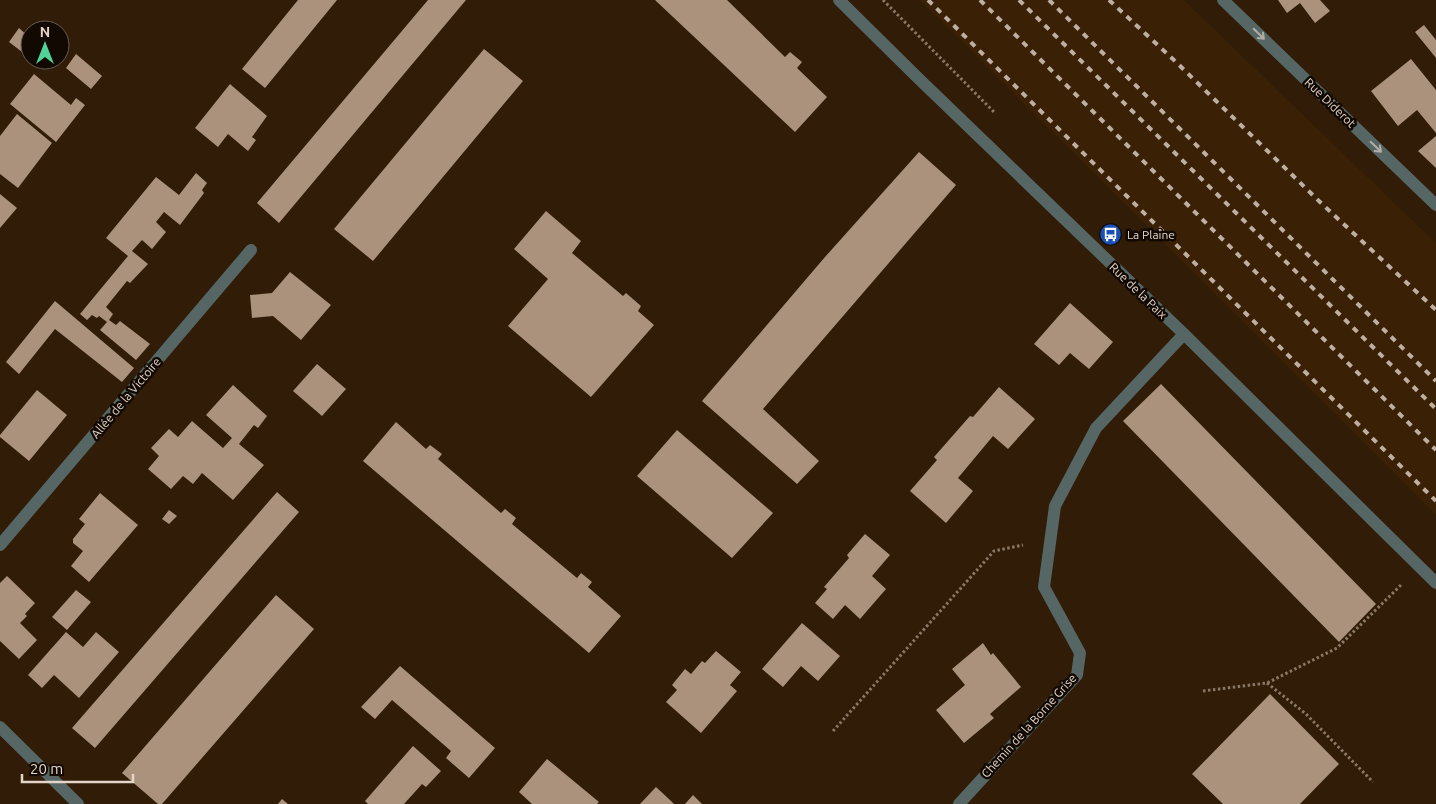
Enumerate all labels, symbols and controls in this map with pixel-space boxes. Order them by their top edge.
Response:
north arrow [20,20,70,70]
text: N [40,24,50,40]
one-way arrow [1252,28,1265,40]
street label: Rue Diderot [1302,75,1358,130]
one-way arrow [1369,141,1382,153]
bus stop icon: La Plaine [1099,223,1123,247]
place label: La Plaine [1127,228,1175,241]
street label: Rue de la Paix [1107,260,1170,321]
street label: Allée de la Victoire [88,355,163,440]
street label: Chemin de la Borne Grise [979,671,1079,780]
scale bar [22,752,134,784]
text: 20 m [30,760,63,777]

